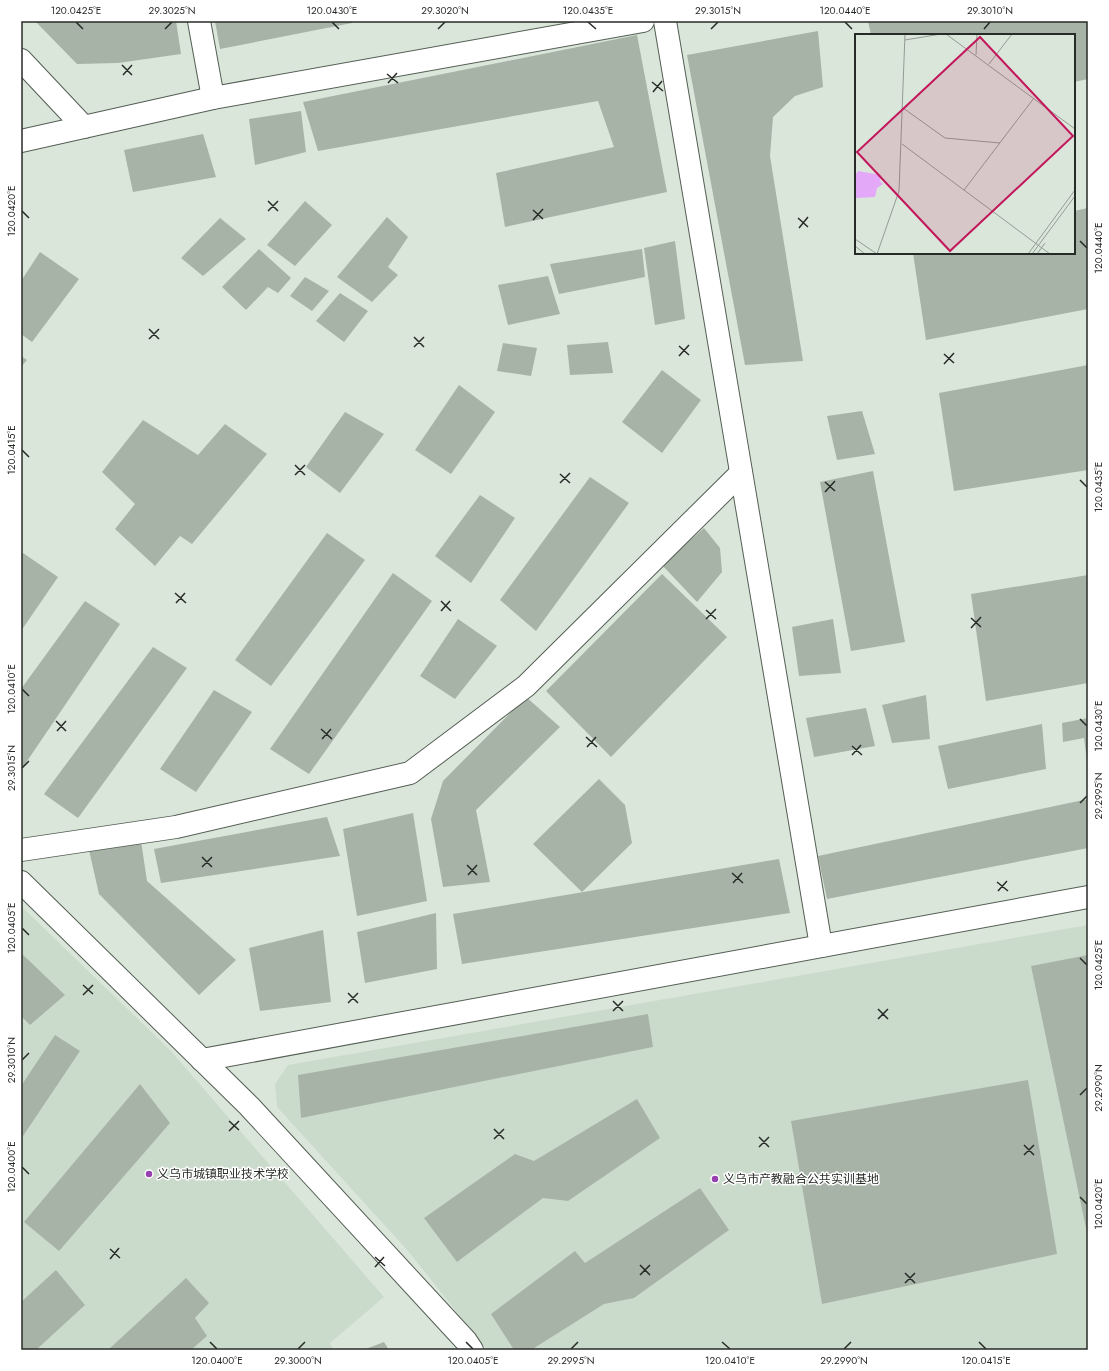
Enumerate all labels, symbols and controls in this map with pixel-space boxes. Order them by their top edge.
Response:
text: 120.0425°E [51,3,101,18]
text: 29.3025°N [148,3,196,18]
text: 120.0430°E [307,3,357,18]
text: 29.3020°N [421,3,469,18]
text: 120.0435°E [563,3,613,18]
text: 29.3015°N [695,3,741,18]
text: 120.0440°E [819,3,871,18]
text: 29.3010°N [967,3,1013,18]
inset map [855,34,1075,254]
text: 120.0420°E [4,186,19,237]
text: 120.0440°E [1091,222,1106,274]
text: 120.0415°E [4,425,19,475]
text: 120.0435°E [1091,462,1106,512]
text: 120.0410°E [4,664,19,714]
text: 120.0430°E [1091,701,1106,751]
text: 29.3015°N [4,745,19,791]
text: 29.2995°N [1091,772,1106,820]
text: 120.0405°E [4,903,19,953]
text: 120.0425°E [1091,940,1106,990]
text: 29.3010°N [4,1037,19,1083]
text: 29.2990°N [1091,1064,1106,1112]
text: 120.0400°E [4,1141,19,1193]
place label: 义乌市城镇职业技术学校 [157,1165,289,1183]
marker: 义乌市城镇职业技术学校 [144,1169,154,1179]
place label: 义乌市产教融合公共实训基地 [723,1170,879,1188]
marker: 义乌市产教融合公共实训基地 [710,1174,720,1184]
text: 120.0420°E [1091,1179,1106,1230]
text: 120.0400°E [191,1353,243,1368]
text: 29.3000°N [274,1353,322,1368]
text: 120.0405°E [448,1353,498,1368]
text: 29.2995°N [547,1353,595,1368]
text: 120.0410°E [705,1353,755,1368]
text: 29.2990°N [820,1353,868,1368]
text: 120.0415°E [961,1353,1011,1368]

